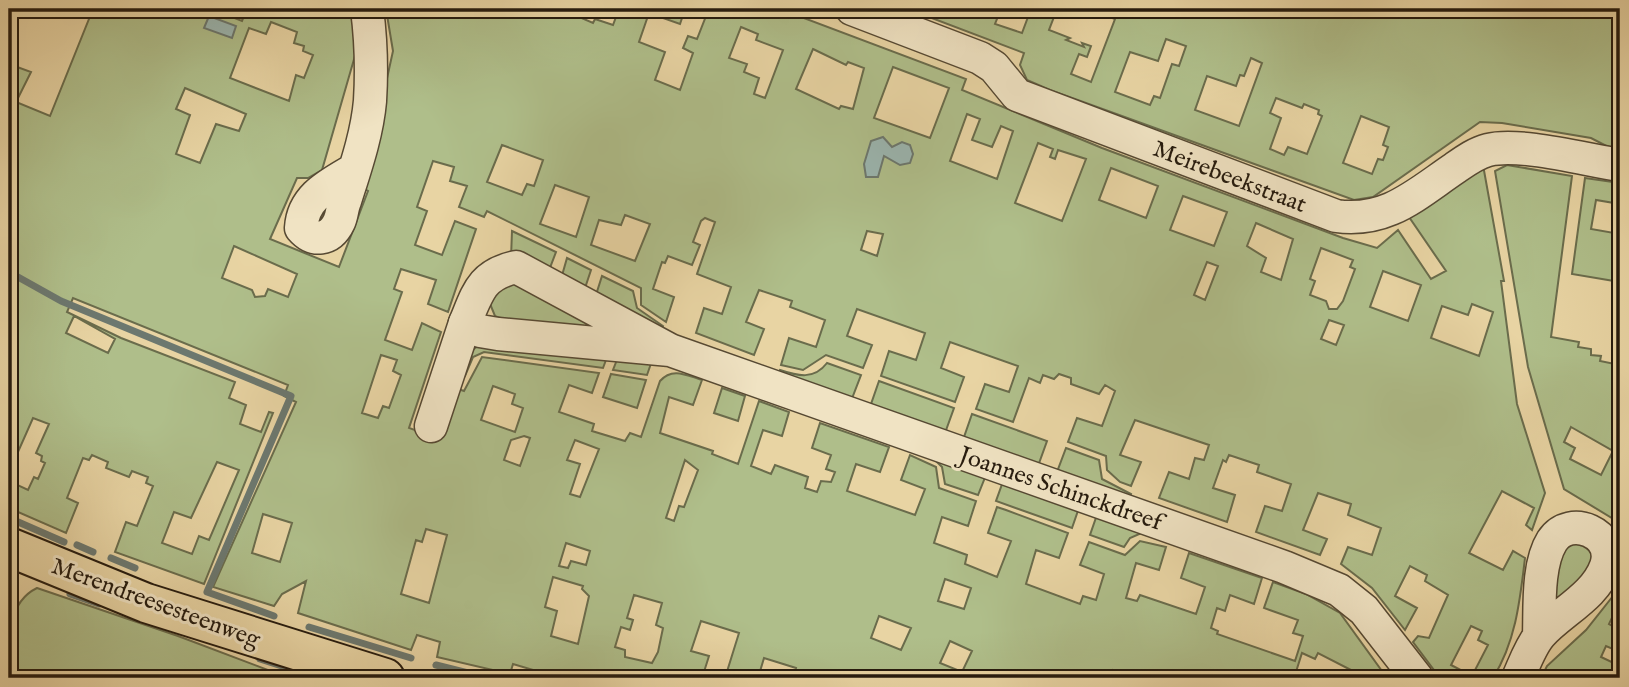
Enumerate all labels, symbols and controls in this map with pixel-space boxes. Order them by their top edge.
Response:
street label: Meirebeekstraat [1148,134,1311,221]
street label: Joannes Schinckdreef [952,439,1170,540]
street label: Merendreesesteenweg [47,551,265,656]

